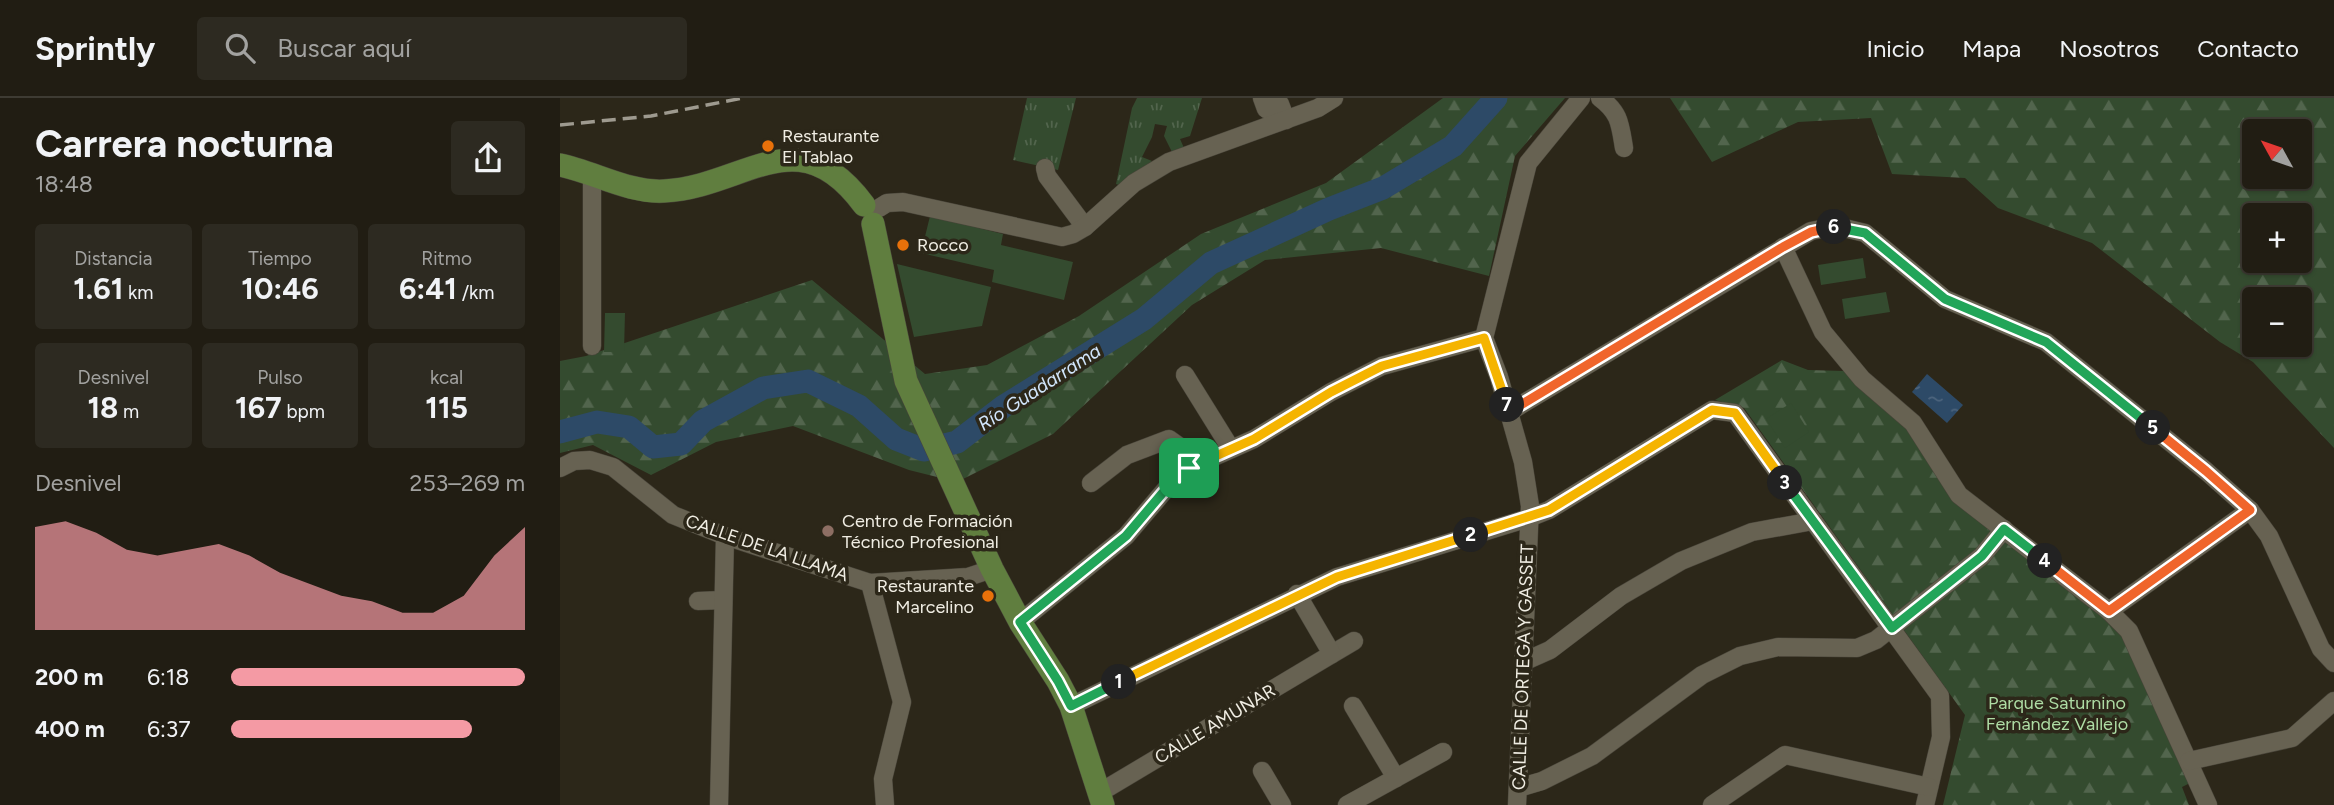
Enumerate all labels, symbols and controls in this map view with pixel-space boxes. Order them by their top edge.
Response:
search box [197,17,687,80]
text: Sprintly [35,29,155,68]
icon: search [221,29,259,67]
text: Buscar aquí [277,32,411,64]
text: Inicio [1866,34,1924,63]
text: Mapa [1962,34,2021,63]
text: Nosotros [2059,34,2159,63]
text: Contacto [2197,34,2299,63]
north arrow [2242,119,2312,189]
map controls [2242,119,2312,357]
text: Carrera nocturna [35,121,334,167]
button: share [451,121,525,195]
place label: Restaurante El Tablao [782,125,880,168]
marker: Restaurante El Tablao [760,138,776,154]
text: 18:48 [35,170,93,198]
button: + [2242,203,2312,273]
pin: 6 [1816,209,1852,244]
text: 6 [1828,215,1839,238]
place label: Rocco [917,234,969,256]
marker: Rocco [895,237,911,253]
text: Distancia [74,247,152,270]
text: Tiempo [248,247,312,270]
text: Ritmo [421,247,472,270]
text: 1.61 [73,270,123,307]
text: 10:46 [241,270,319,307]
text: 6:41 [399,270,457,307]
text: km [123,281,153,304]
text: /km [457,281,494,304]
button: − [2242,287,2312,357]
water label: Río Guadarrama [973,339,1105,436]
text: Desnivel [78,366,149,389]
text: Pulso [257,366,303,389]
text: kcal [430,366,463,389]
pin: 7 [1490,388,1524,422]
text: 18 [87,389,118,426]
text: 167 [235,389,282,426]
text: 115 [425,389,468,426]
text: 7 [1501,393,1512,416]
text: m [118,400,139,423]
text: bpm [282,400,325,423]
pin: 5 [2136,410,2170,446]
text: 5 [2147,416,2158,439]
pin [1159,438,1219,498]
icon: arrive [1170,449,1208,487]
pin: 3 [1768,466,1802,500]
text: Desnivel [35,469,122,497]
text: 253–269 m [410,469,525,497]
text: 3 [1779,471,1790,494]
street label: CALLE DE LA LLAMA [683,510,851,586]
place label: Centro de Formación Técnico Profesional [842,510,1013,553]
pin: 2 [1454,518,1488,552]
marker: Centro de Formación Técnico Profesional [820,523,836,539]
text: 2 [1465,523,1476,546]
street label: CALLE DE ORTEGA Y GASSET [1508,544,1538,790]
pin: 4 [2028,544,2062,578]
text: 4 [2038,549,2051,572]
place label: Restaurante Marcelino [877,575,974,618]
marker: Restaurante Marcelino [980,588,996,604]
text: 200 m [35,663,104,691]
text: 6:18 [147,663,189,691]
pin: 1 [1102,664,1136,700]
text: 1 [1114,670,1123,693]
street label: CALLE AMUNAR [1151,679,1279,769]
park label: Parque Saturnino Fernández Vallejo [1986,692,2128,735]
text: 400 m [35,715,105,743]
text: 6:37 [147,715,191,743]

